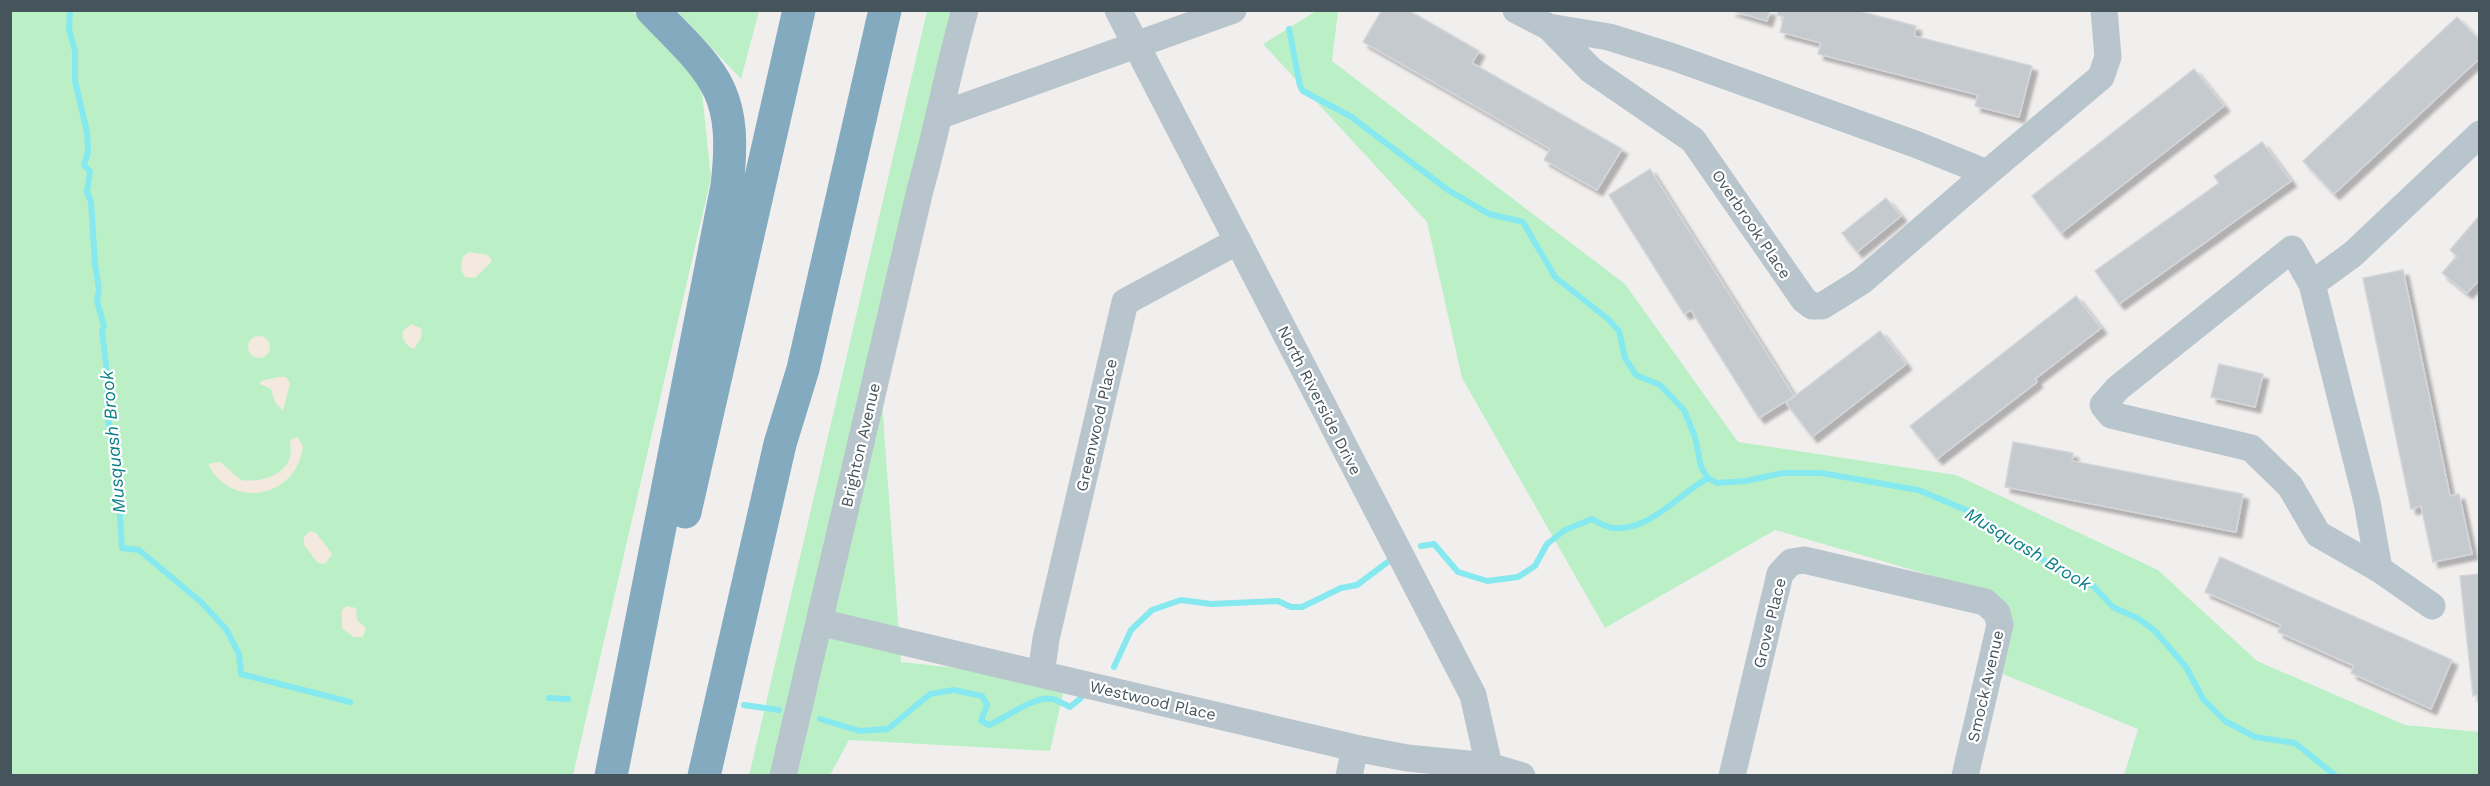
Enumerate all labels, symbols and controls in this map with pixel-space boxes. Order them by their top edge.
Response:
street label: Overbrook Place [1708,166,1795,283]
street label: North Riverside Drive [1274,322,1365,478]
street label: Greenwood Place [1072,357,1121,493]
water label: Musquash Brook [96,369,129,514]
street label: Brighton Avenue [837,381,884,509]
water label: Musquash Brook [1961,503,2096,595]
street label: Grove Place [1749,576,1790,670]
street label: Smock Avenue [1963,628,2008,744]
street label: Westwood Place [1088,677,1218,724]

